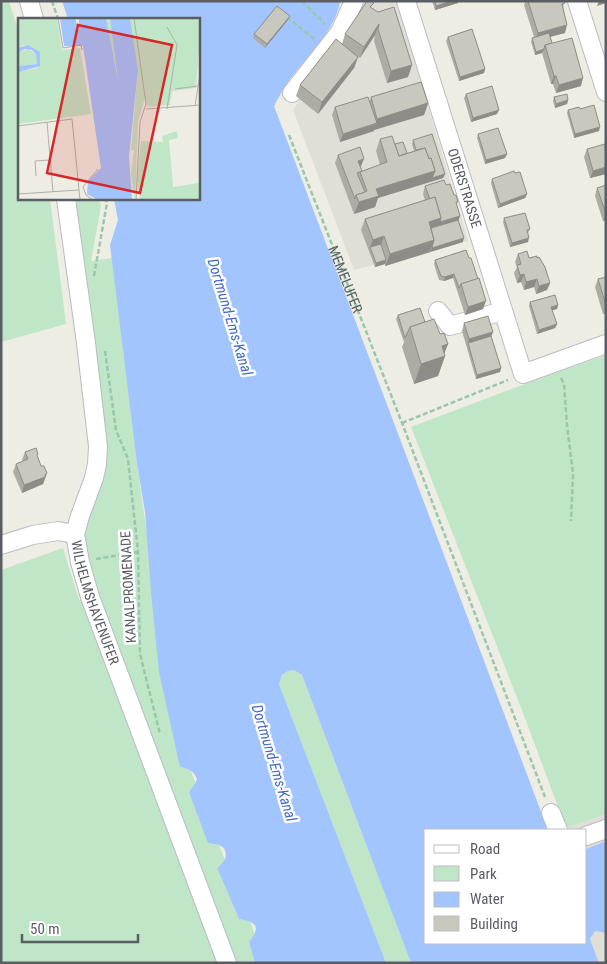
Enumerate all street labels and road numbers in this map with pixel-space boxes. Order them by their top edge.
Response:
street label: ODERSTRASSE [445,146,485,230]
street label: MEMELUFER [325,244,366,316]
street label: KANALPROMENADE [117,531,139,643]
street label: WILHELMSHAVENUFER [68,539,123,667]

